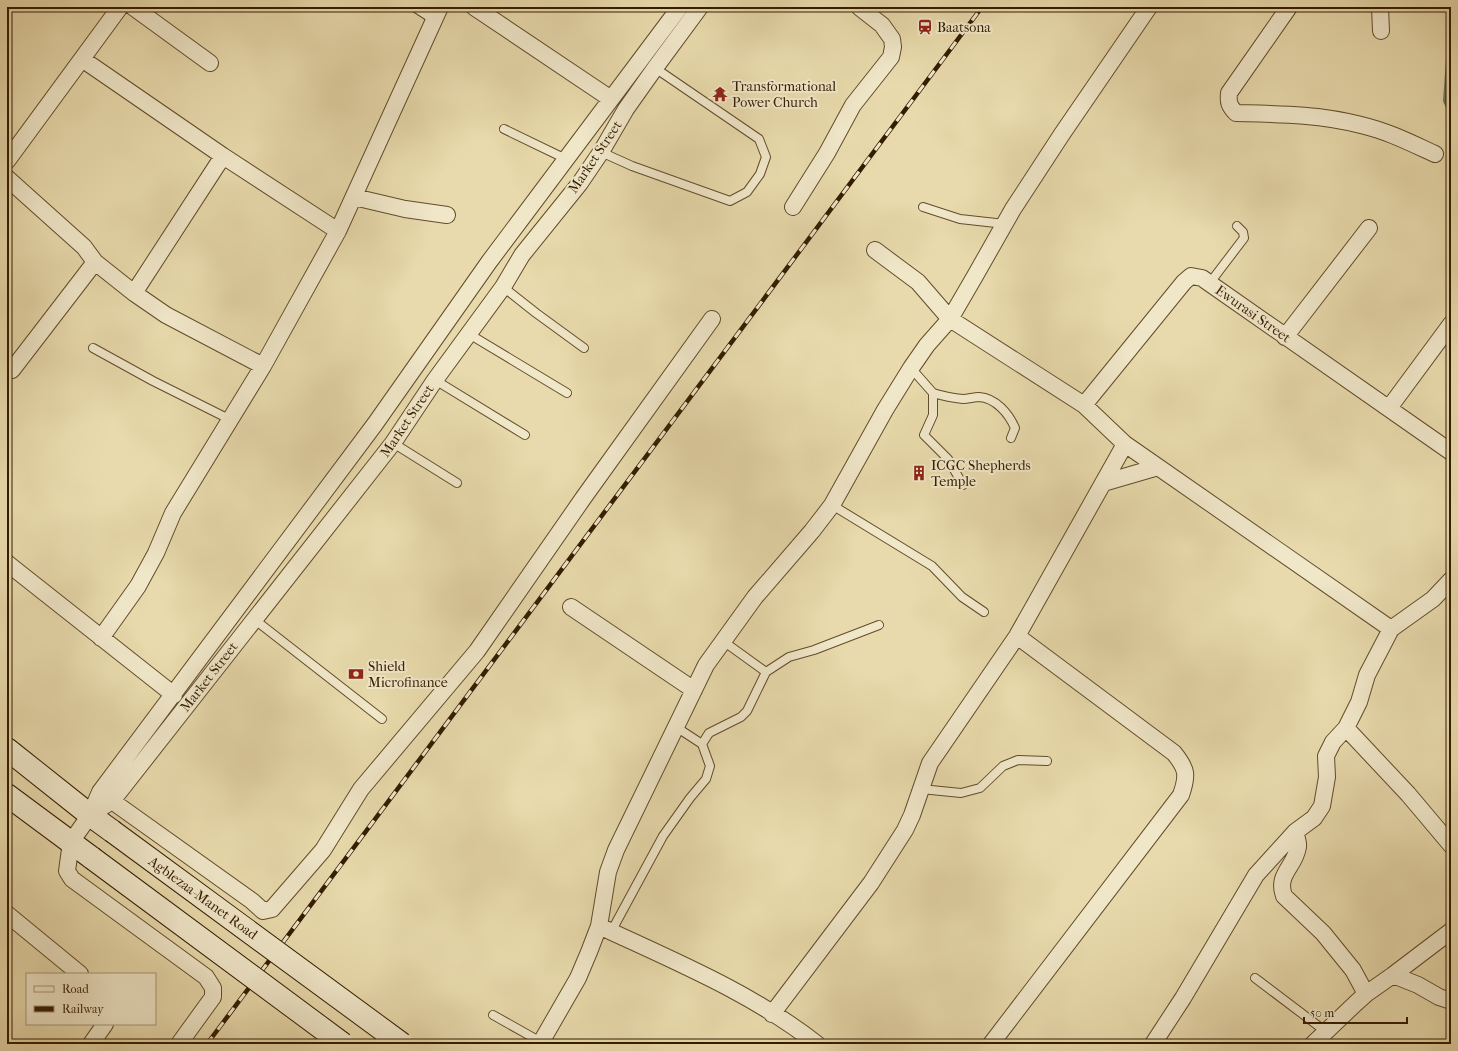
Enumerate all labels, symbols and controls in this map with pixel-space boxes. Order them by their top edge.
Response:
station icon: Baatsona [916,18,934,36]
place label: Baatsona [937,19,991,36]
place label: Transformational Power Church [732,78,836,111]
temple icon: Transformational Power Church [711,85,729,103]
street label: Market Street [564,117,626,197]
street label: Ewurasi Street [1212,282,1294,346]
street label: Market Street [376,381,438,461]
place label: ICGC Shepherds Temple [931,457,1031,490]
building icon: ICGC Shepherds Temple [910,464,928,482]
street label: Market Street [176,639,242,715]
place label: Shield Microfinance [368,658,448,691]
bank icon: Shield Microfinance [347,665,365,683]
street label: Agblezaa-Manet Road [144,852,261,943]
legend [26,973,156,1025]
text: Road [62,982,89,996]
scale bar [1304,999,1407,1025]
text: Railway [62,1002,104,1016]
text: 50 m [1310,1006,1334,1020]

